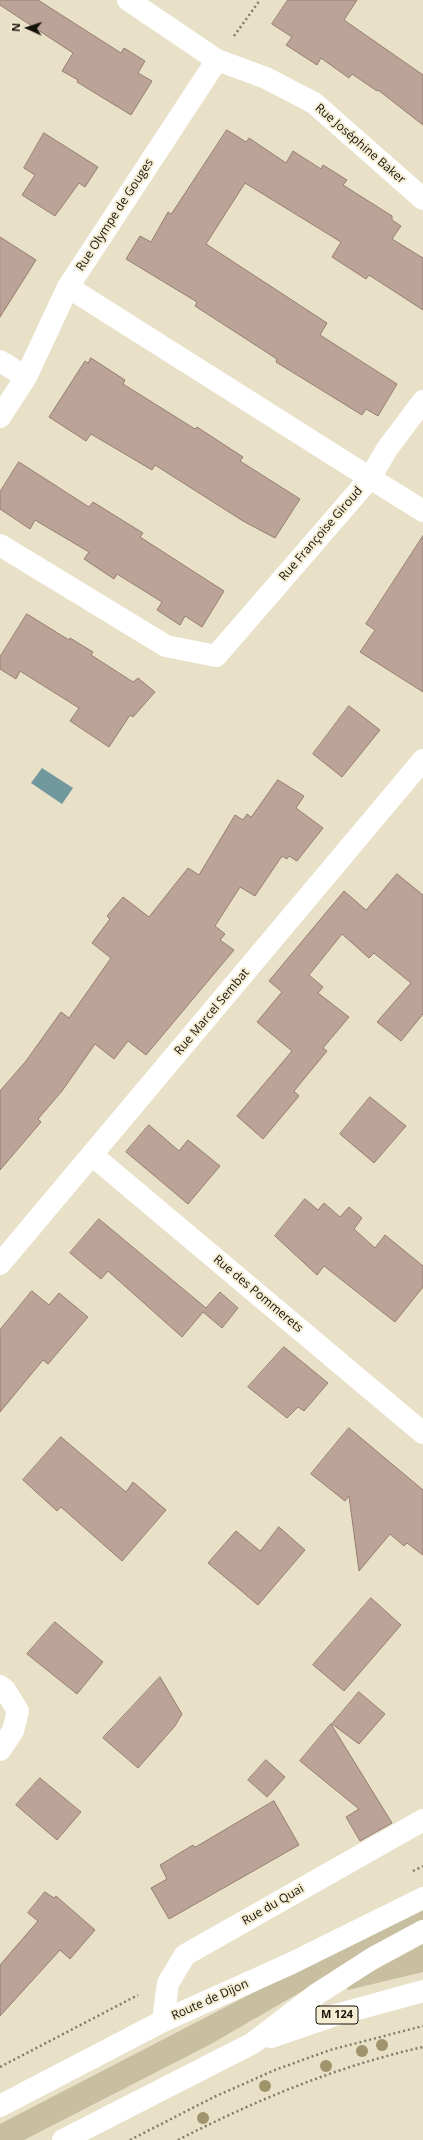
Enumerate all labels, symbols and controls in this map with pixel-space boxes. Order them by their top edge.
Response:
north arrow [8,8,48,48]
text: N [8,22,23,32]
street label: Rue Joséphine Baker [312,101,408,187]
street label: Rue Olympe de Gouges [73,156,157,274]
street label: Rue Françoise Giroud [276,484,366,584]
street label: Rue Marcel Sembat [172,966,252,1058]
street label: Rue des Pommerets [210,1252,306,1336]
street label: Rue du Quai [240,1882,306,1928]
street label: Route de Dijon [169,1977,251,2023]
road number: M 124 [316,2006,358,2024]

